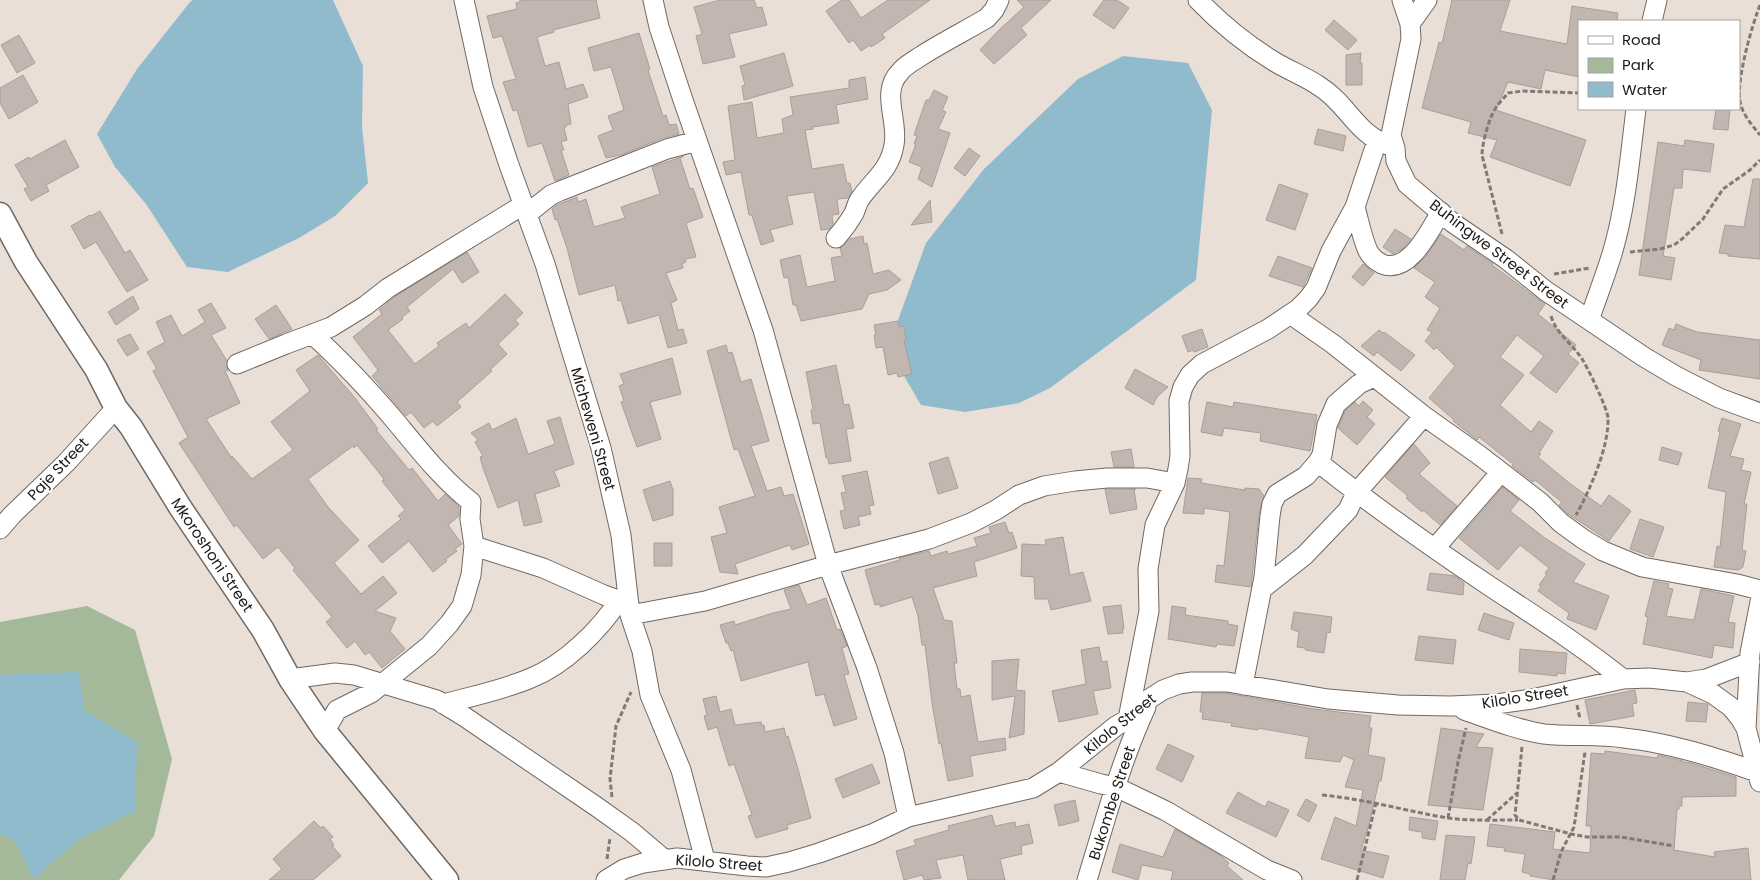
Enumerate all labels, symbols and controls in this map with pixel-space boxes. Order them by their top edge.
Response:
legend [1578,20,1740,110]
text: Road [1622,29,1661,50]
text: Park [1622,54,1654,75]
text: Water [1622,79,1668,100]
street label: Buhingwe Street Street [1425,194,1573,313]
street label: Micheweni Street [566,365,621,493]
street label: Paje Street [22,433,93,505]
street label: Mkoroshoni Street [166,493,258,616]
street label: Kilolo Street [1480,679,1570,714]
street label: Kilolo Street [1079,688,1160,759]
street label: Bukombe Street [1083,743,1140,863]
street label: Kilolo Street [675,849,763,876]

